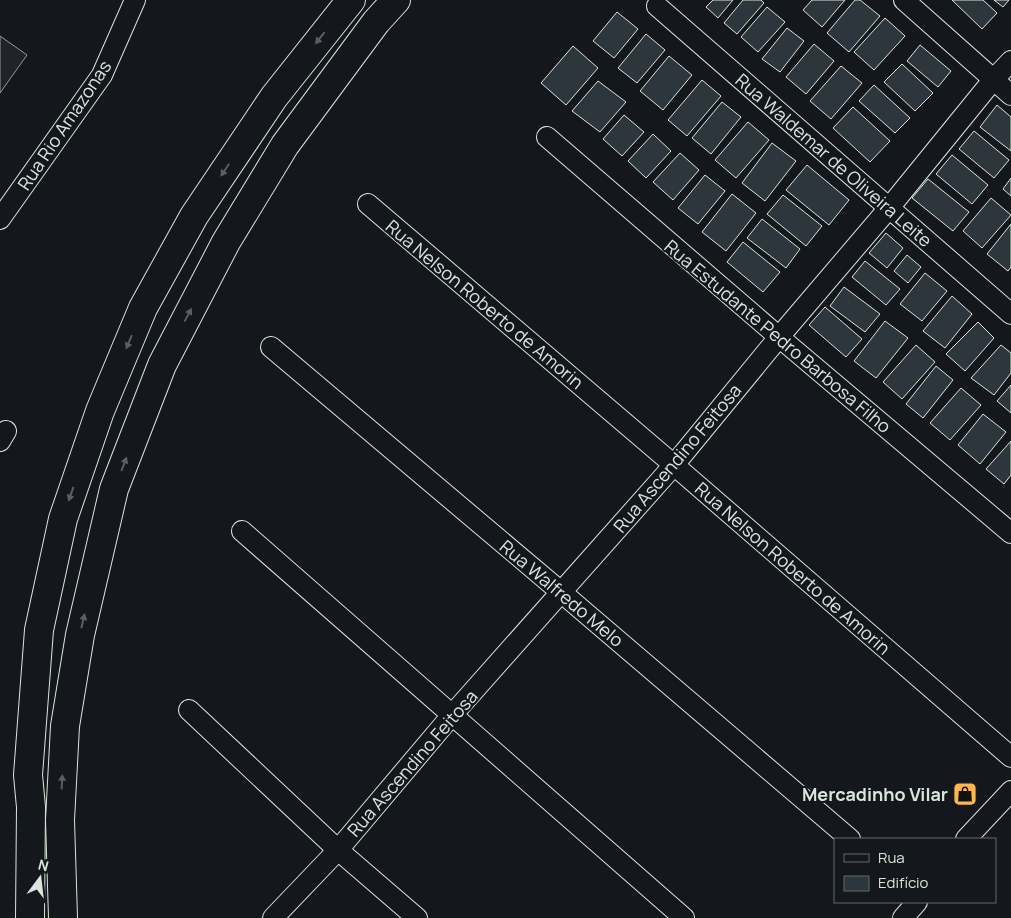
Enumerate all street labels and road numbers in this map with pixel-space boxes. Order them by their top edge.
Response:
street label: Rua Rio Amazonas [12,55,116,195]
street label: Rua Waldemar de Oliveira Leite [731,68,937,252]
street label: Rua Nelson Roberto de Amorin [381,214,589,394]
street label: Rua Estudante Pedro Barbosa Filho [660,234,896,438]
street label: Rua Ascendino Feitosa [608,379,746,537]
street label: Rua Nelson Roberto de Amorin [690,477,896,659]
street label: Rua Walfredo Melo [495,534,629,652]
street label: Rua Ascendino Feitosa [342,684,482,842]

